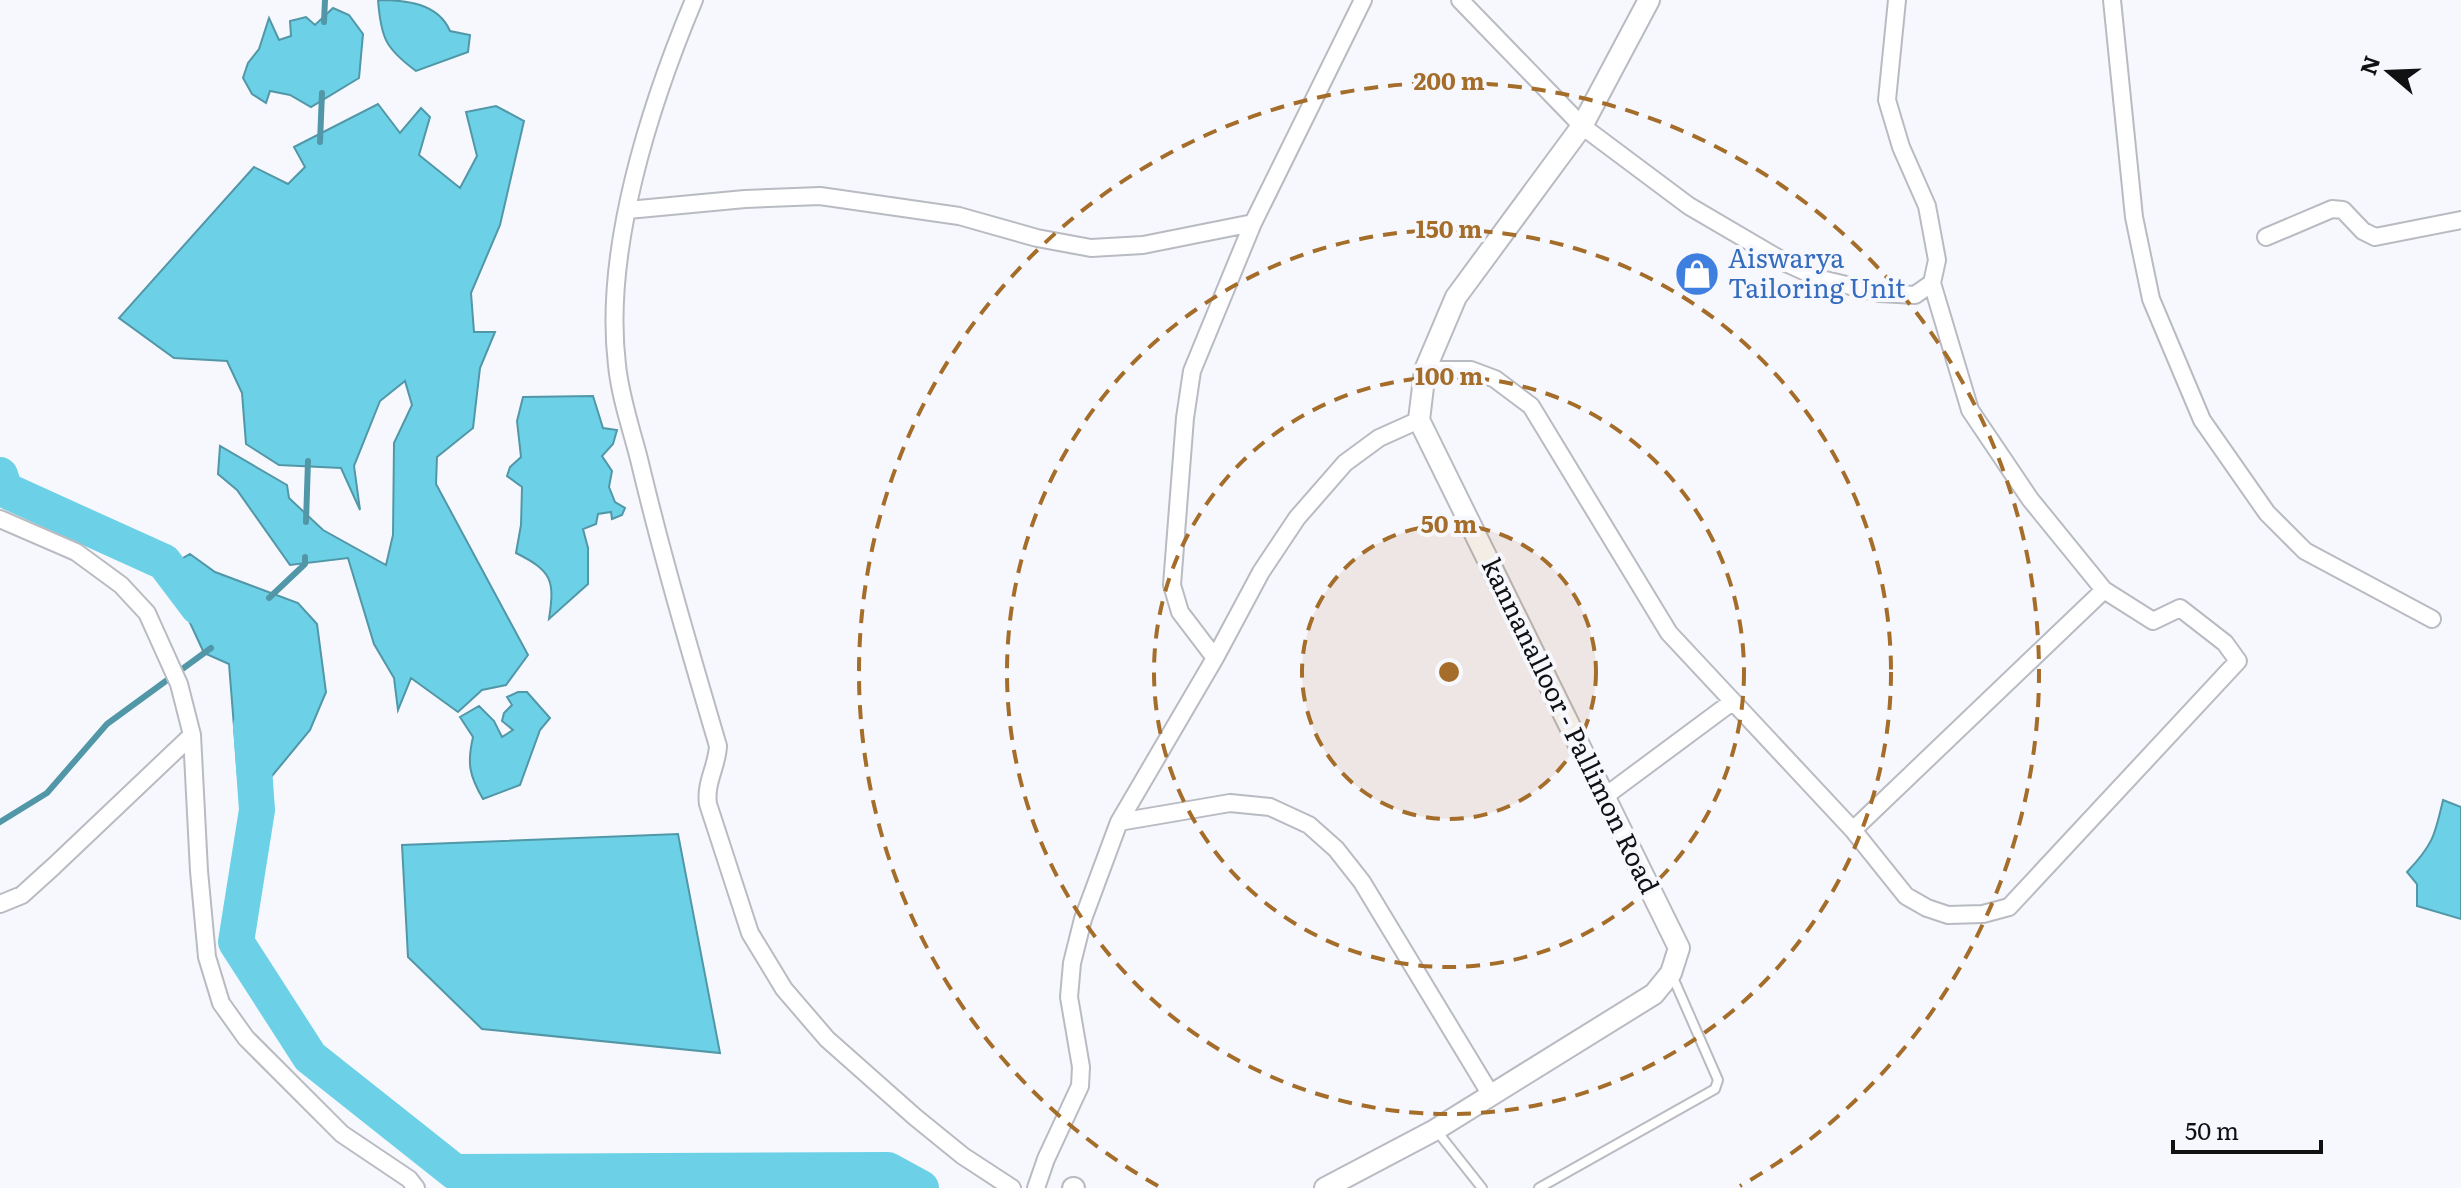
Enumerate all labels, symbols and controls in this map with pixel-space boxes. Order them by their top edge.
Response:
north arrow [2349,32,2429,112]
text: N [2350,51,2387,79]
text: 200 m [1413,62,1485,97]
text: 150 m [1416,210,1482,245]
place label: Aiswarya Tailoring Unit [1728,237,1906,306]
shop icon: Aiswarya Tailoring Unit [1673,250,1721,298]
text: 100 m [1415,357,1483,392]
text: 50 m [1421,505,1477,540]
street label: kannanalloor - Pallimon Road [1474,550,1671,899]
centre of rings [1435,658,1463,686]
scale bar [2173,1104,2321,1154]
text: 50 m [2185,1112,2239,1147]

